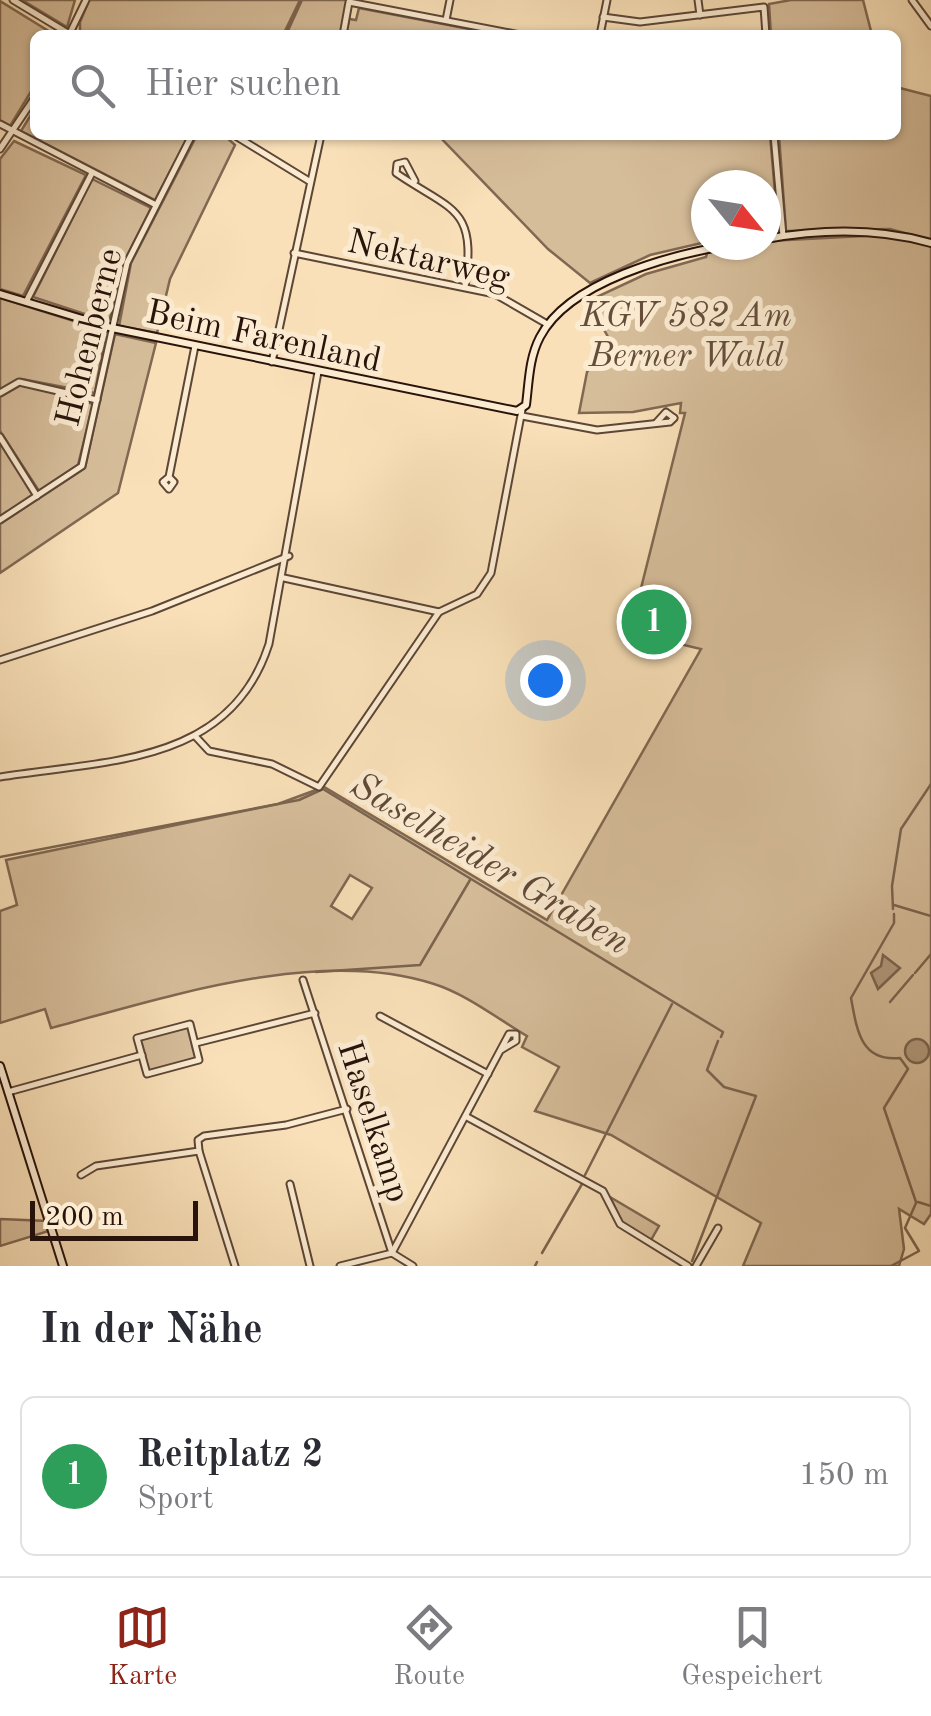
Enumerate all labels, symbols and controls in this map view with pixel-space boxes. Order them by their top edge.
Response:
search box [30,30,901,140]
icon: search [65,58,120,113]
text: Hier suchen [145,66,341,104]
north arrow [691,170,781,260]
street label: Nektarweg [344,225,513,296]
street label: Hohenberne [51,245,129,430]
street label: Beim Farenland [143,295,384,379]
park label: KGV 582 Am Berner Wald [579,299,792,374]
pin: 1 [622,584,686,660]
your location [520,655,571,706]
water label: Saselheider Graben [344,767,635,963]
street label: Haselkamp [330,1037,415,1207]
scale bar [30,1196,198,1240]
text: 200 m [45,1204,124,1232]
text: In der Nähe [40,1310,263,1352]
text: Reitplatz 2 [137,1437,323,1475]
text: 1 [65,1460,84,1492]
text: 150 m [799,1460,889,1492]
text: Sport [137,1484,214,1516]
tab: Karte [108,1600,177,1695]
tab: Route [393,1600,465,1695]
tab: Gespeichert [681,1600,823,1695]

